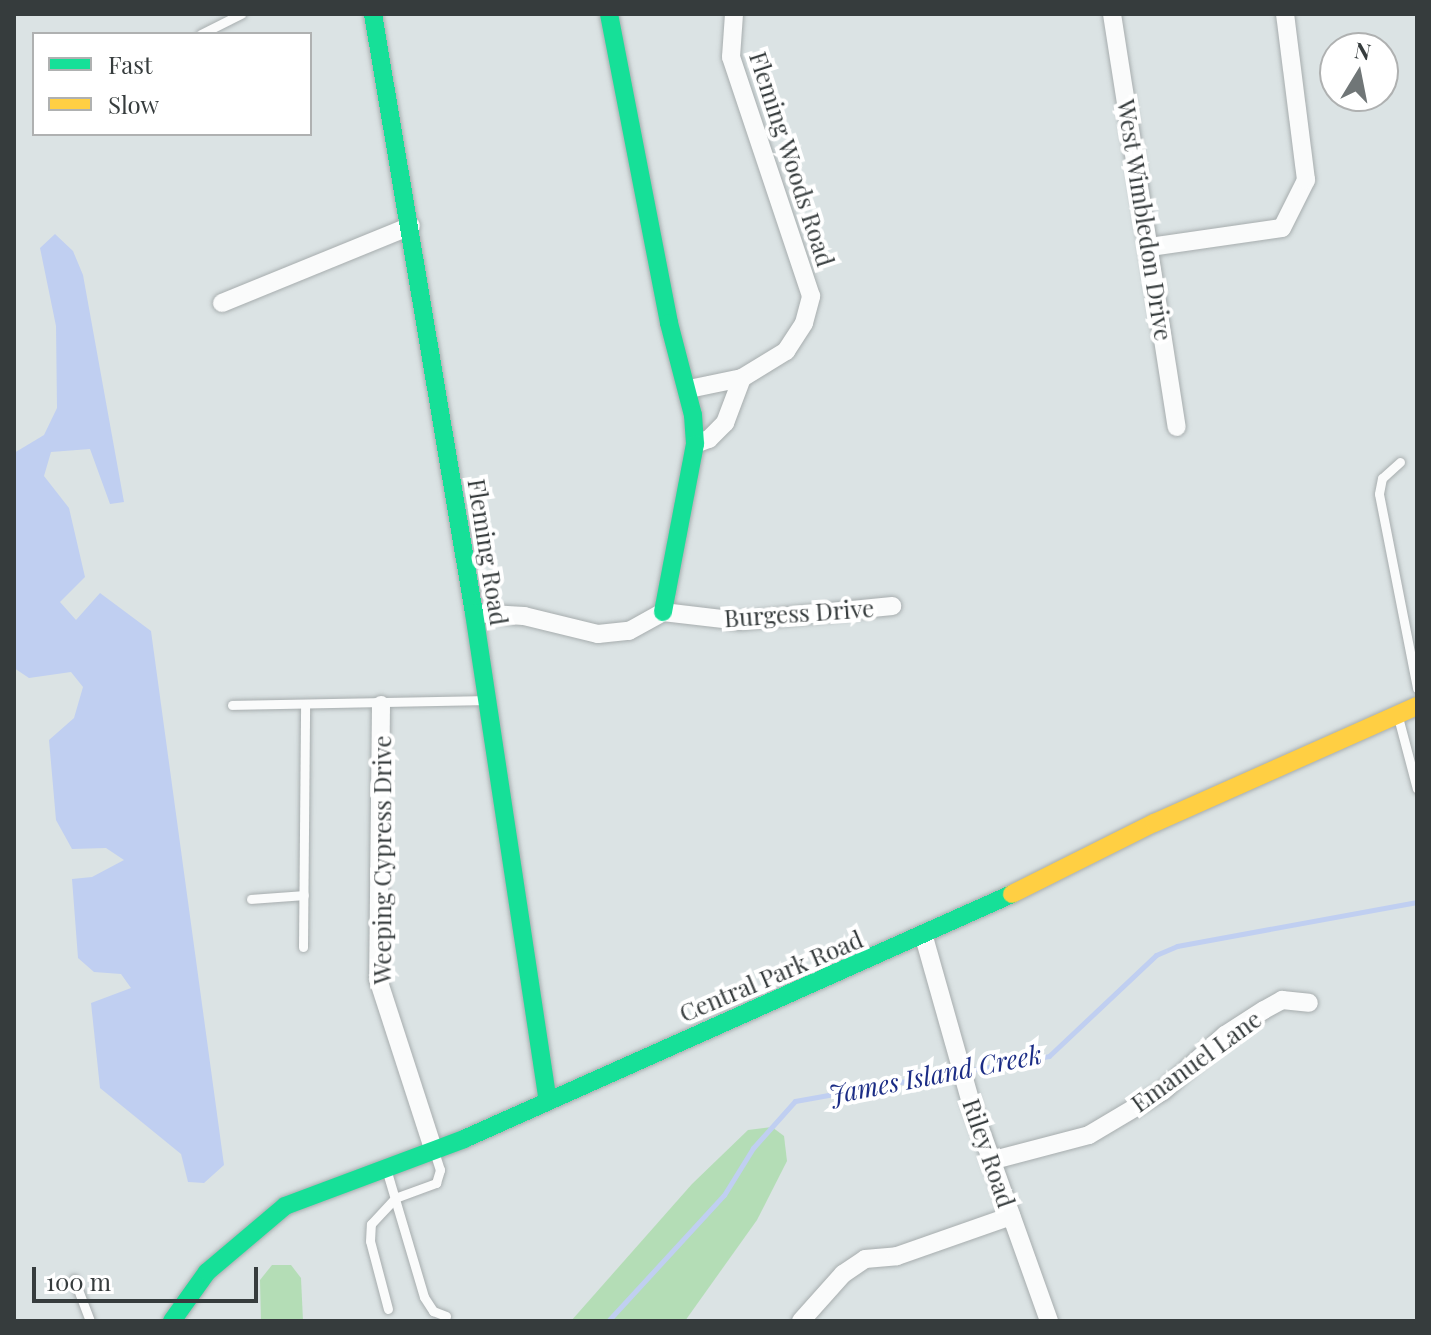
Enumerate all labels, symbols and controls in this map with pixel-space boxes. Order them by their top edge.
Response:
legend [32,32,312,136]
north arrow [1319,32,1399,112]
text: N [1352,34,1373,66]
text: Fast [108,48,153,80]
street label: Fleming Woods Road [744,48,840,270]
text: Slow [108,88,159,120]
street label: West Wimbledon Drive [1112,97,1178,343]
street label: Fleming Road [462,477,514,627]
street label: Burgess Drive [723,593,875,633]
street label: Weeping Cypress Drive [368,735,396,985]
street label: Central Park Road [675,924,867,1028]
street label: Emanuel Lane [1125,1004,1267,1118]
water label: James Island Creek [826,1038,1044,1110]
street label: Riley Road [957,1095,1021,1211]
scale bar [36,1251,262,1301]
text: 100 m [46,1265,111,1297]

